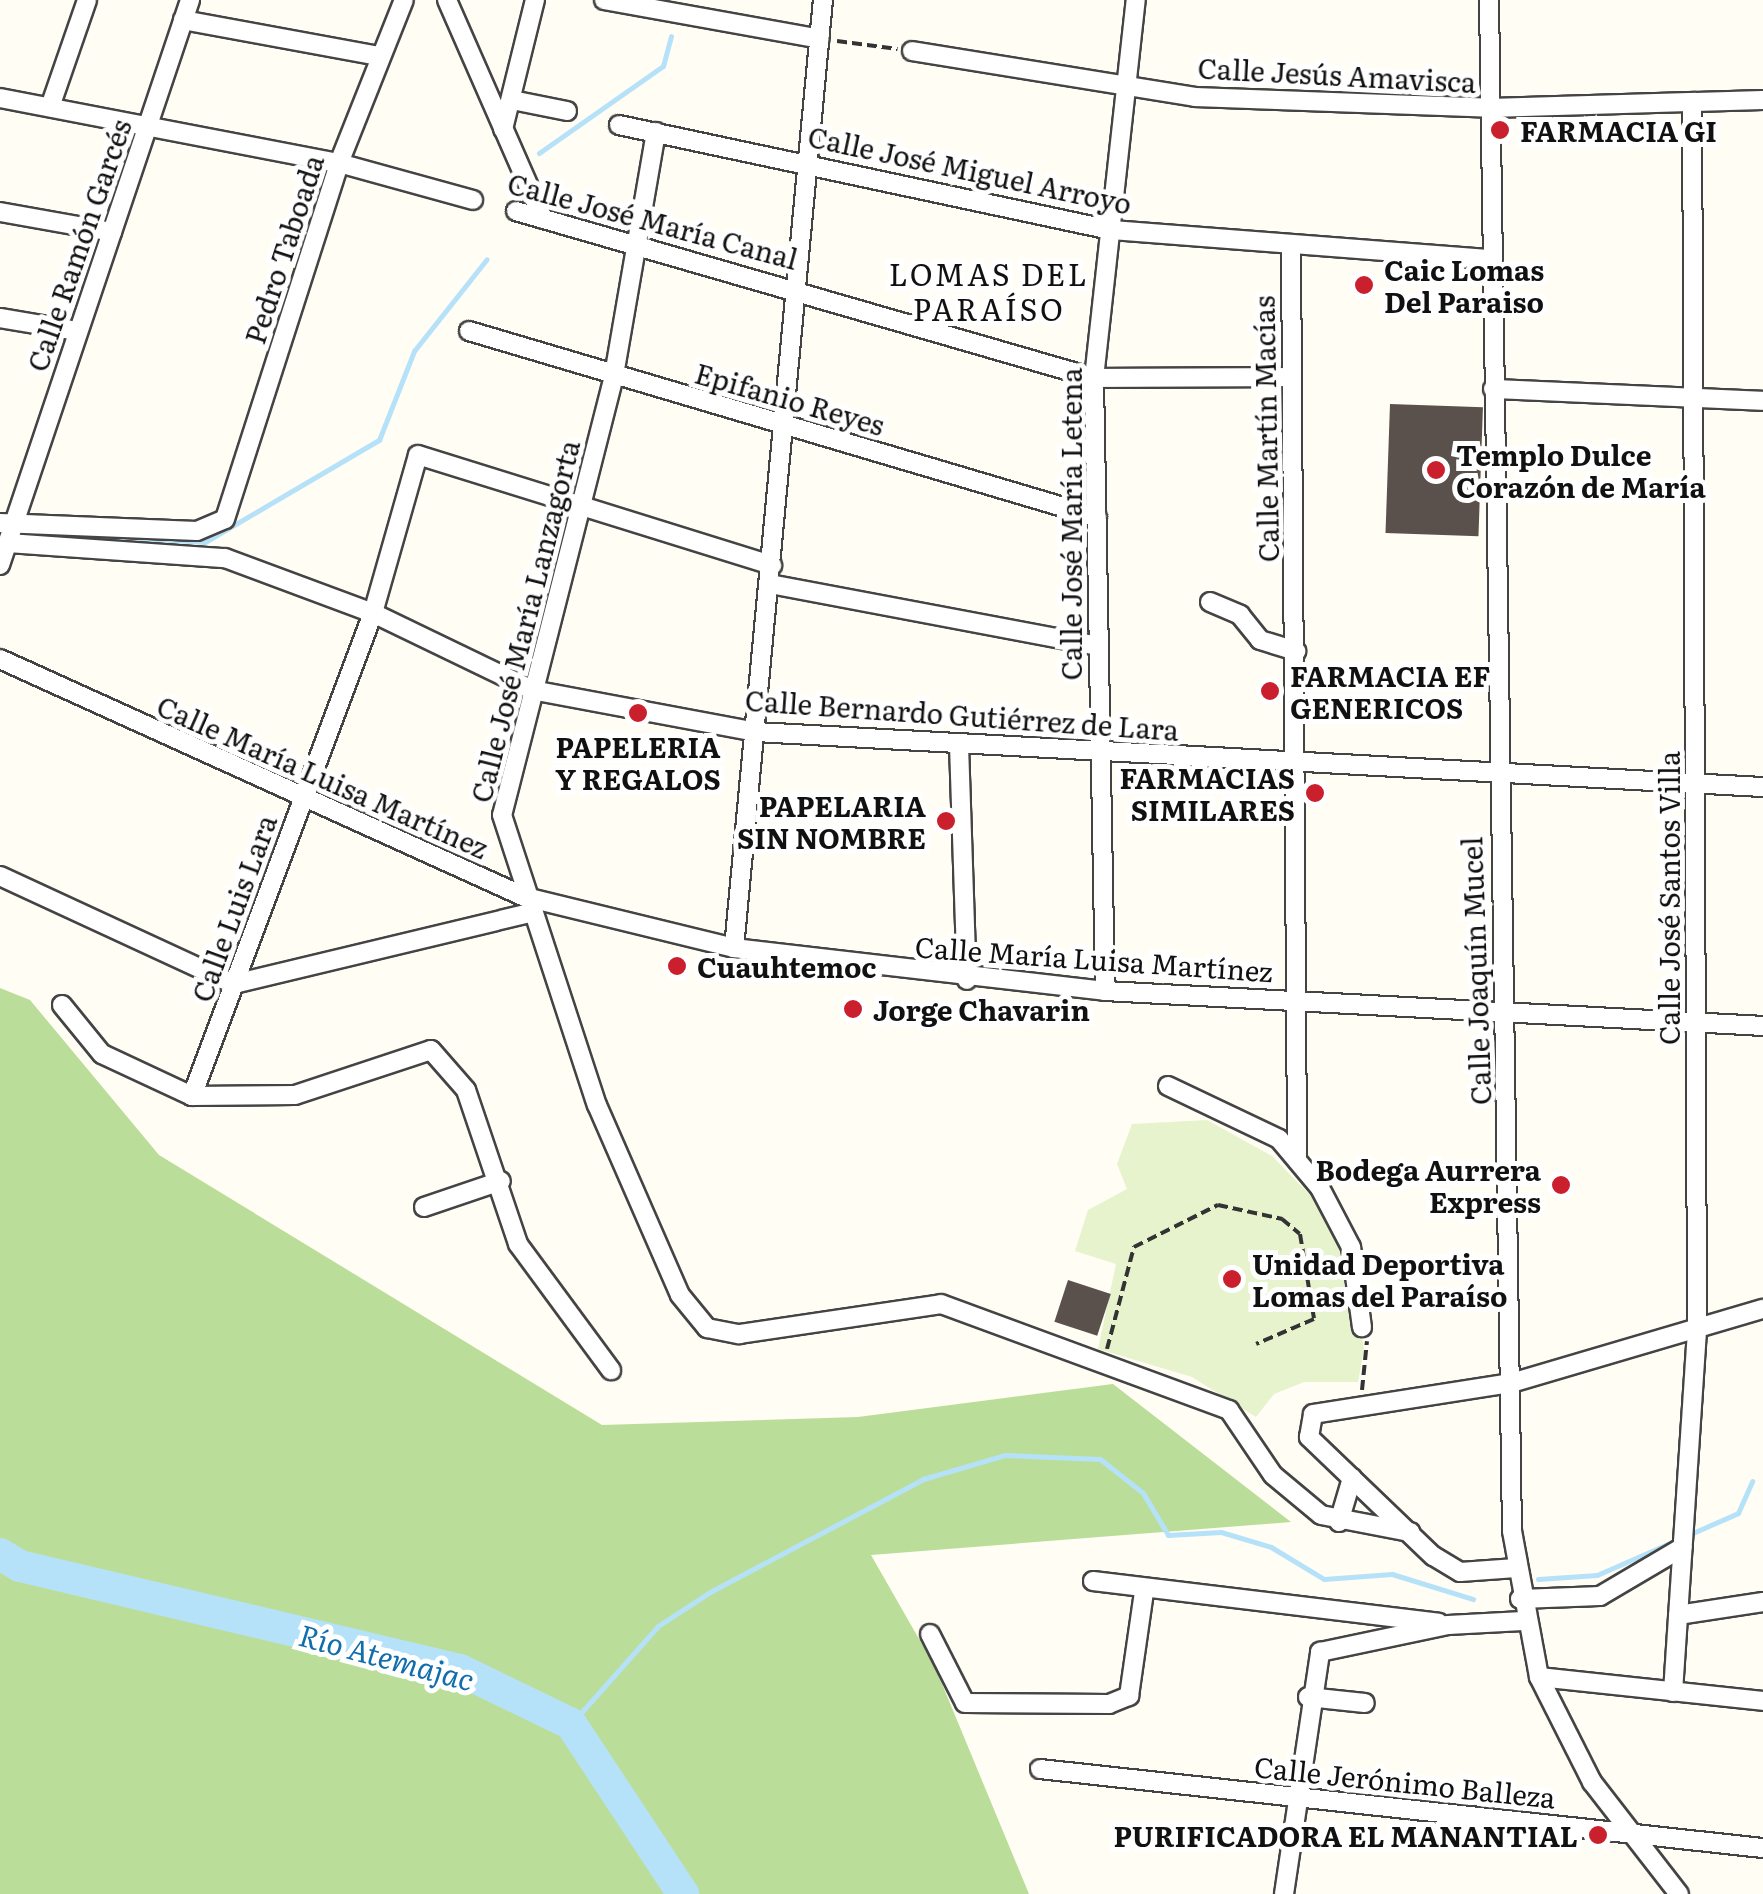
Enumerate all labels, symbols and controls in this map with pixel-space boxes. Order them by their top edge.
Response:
street label: Calle Jesús Amavisca [1197,50,1477,98]
place label: FARMACIA GI [1520,113,1717,147]
street label: Calle Ramón Garcés [19,115,137,375]
street label: Calle José Miguel Arroyo [805,118,1135,220]
marker: FARMACIA GI [1489,119,1511,141]
street label: Pedro Taboada [237,150,329,348]
street label: Calle José María Canal [504,165,802,275]
place label: Caic Lomas Del Paraiso [1384,252,1544,318]
district label: LOMAS DEL PARAÍSO [889,255,1089,326]
marker: Caic Lomas Del Paraiso [1353,274,1375,296]
street label: Calle Martín Macías [1246,295,1284,563]
street label: Epifanio Reyes [691,355,889,441]
street label: Calle José María Letena [1053,368,1087,680]
street label: Calle José María Lanzagorta [463,436,585,806]
place label: Templo Dulce Corazón de María [1456,437,1706,503]
marker: Templo Dulce Corazón de María [1425,459,1447,481]
place label: FARMACIA EF GENERICOS [1290,658,1490,724]
marker: FARMACIA EF GENERICOS [1259,680,1281,702]
street label: Calle Bernardo Gutiérrez de Lara [744,682,1180,746]
street label: Calle María Luisa Martínez [152,688,494,864]
marker: PAPELERIA Y REGALOS [627,702,649,724]
place label: PAPELERIA Y REGALOS [555,729,721,795]
street label: Calle José Santos Villa [1651,751,1685,1045]
place label: FARMACIAS SIMILARES [1120,760,1295,826]
marker: FARMACIAS SIMILARES [1304,782,1326,804]
place label: PAPELARIA SIN NOMBRE [737,788,926,854]
street label: Calle Luis Lara [184,810,282,1006]
marker: PAPELARIA SIN NOMBRE [935,810,957,832]
street label: Calle Joaquín Mucel [1454,836,1496,1106]
street label: Calle María Luisa Martínez [914,929,1274,987]
place label: Cuauhtemoc [697,949,877,983]
marker: Cuauhtemoc [666,955,688,977]
place label: Jorge Chavarin [873,992,1090,1026]
marker: Jorge Chavarin [842,998,864,1020]
place label: Bodega Aurrera Express [1315,1152,1541,1218]
marker: Bodega Aurrera Express [1550,1174,1572,1196]
place label: Unidad Deportiva Lomas del Paraíso [1252,1246,1507,1312]
marker: Unidad Deportiva Lomas del Paraíso [1221,1268,1243,1290]
water label: Río Atemajac [295,1615,479,1697]
street label: Calle Jerónimo Balleza [1253,1748,1557,1814]
place label: PURIFICADORA EL MANANTIAL [1113,1818,1578,1852]
marker: PURIFICADORA EL MANANTIAL [1587,1824,1609,1846]

